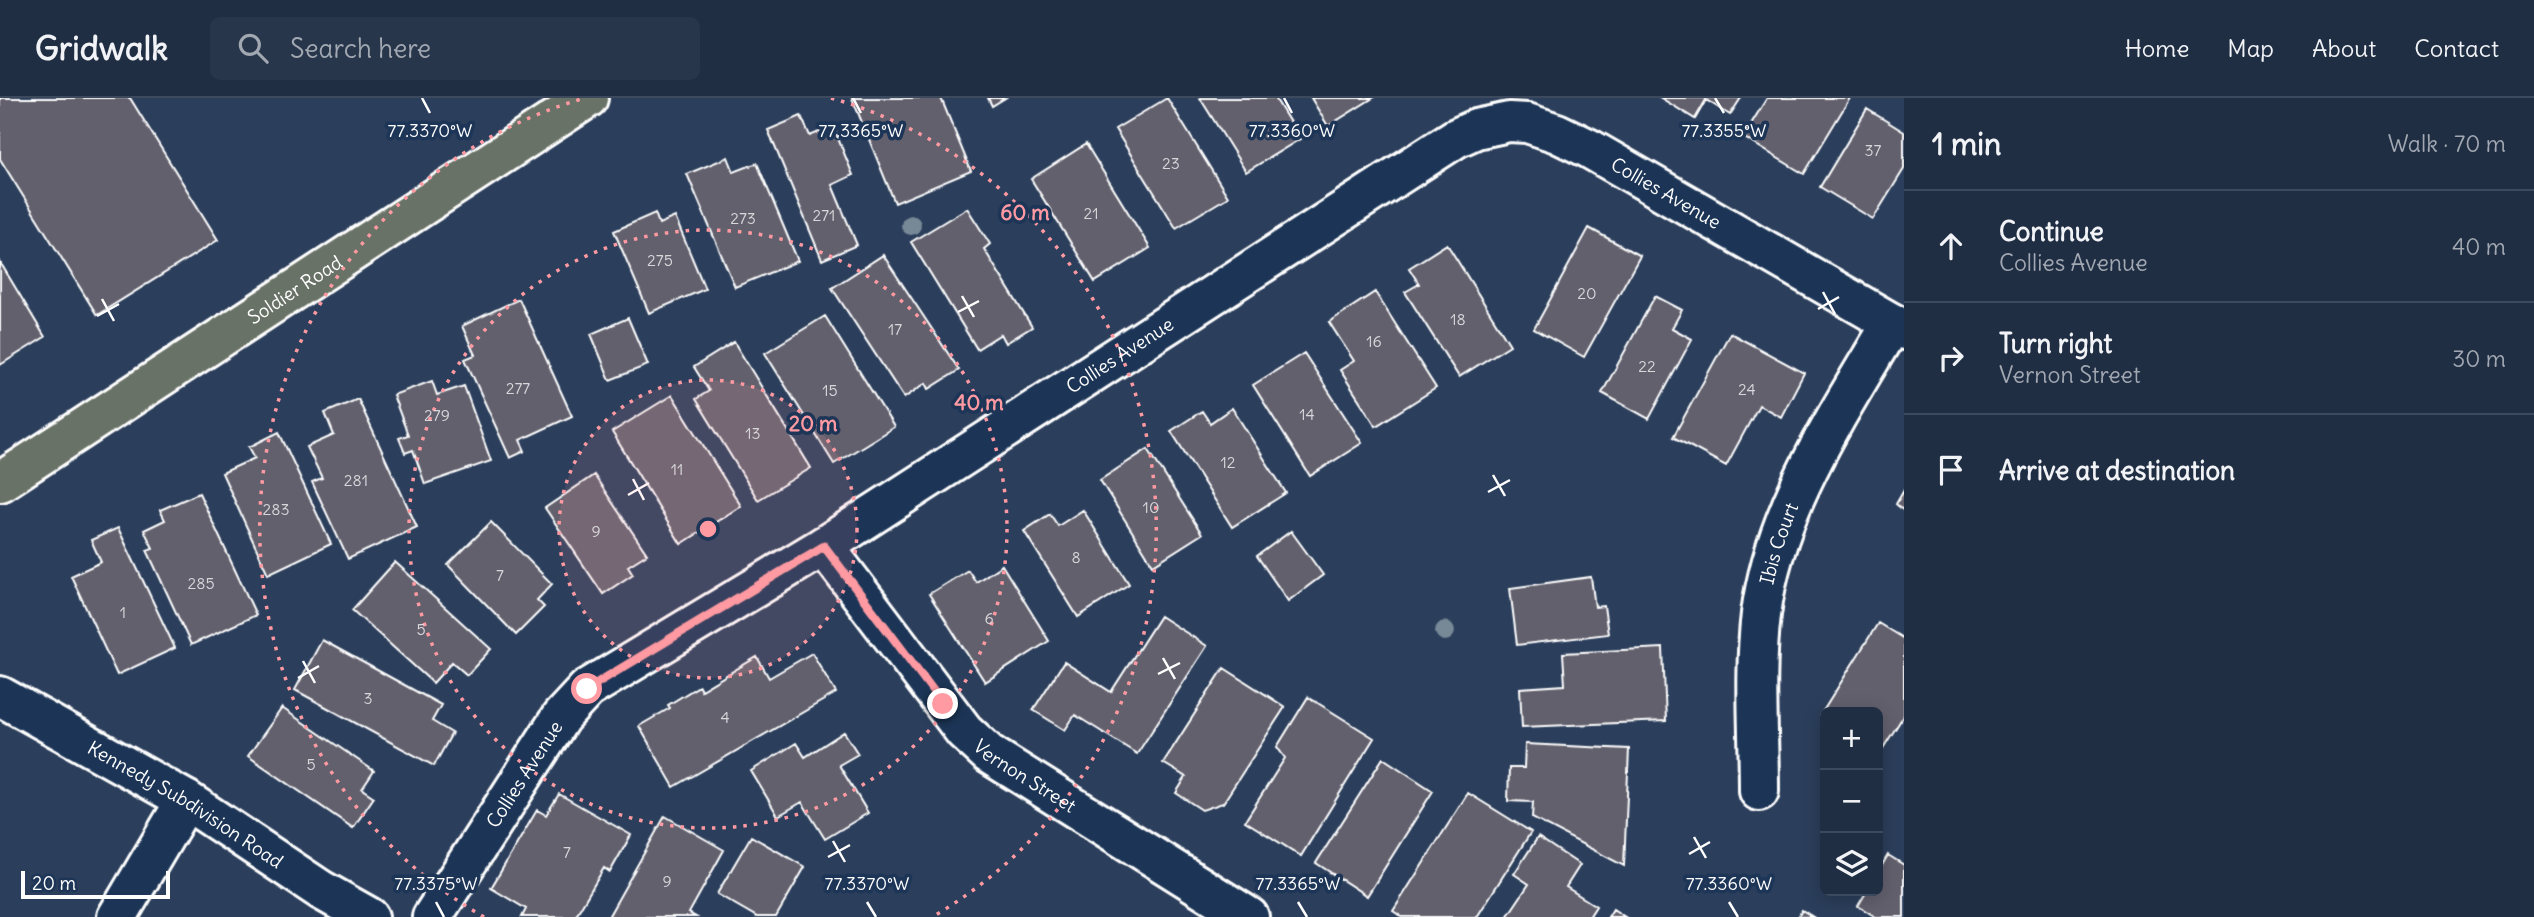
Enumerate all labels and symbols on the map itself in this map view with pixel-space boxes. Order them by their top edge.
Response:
text: 77.3370°W [388,119,472,142]
text: 77.3365°W [819,119,903,142]
text: 77.3360°W [1249,119,1335,142]
text: 77.3355°W [1682,119,1766,142]
house number: 37 [1865,140,1882,160]
street label: Collies Avenue [1607,152,1725,234]
house number: 23 [1162,153,1180,173]
text: 60 m [1000,199,1050,226]
house number: 21 [1083,203,1099,223]
house number: 271 [813,205,835,225]
house number: 273 [730,208,756,228]
street label: Soldier Road [243,250,347,329]
house number: 275 [647,250,673,270]
house number: 20 [1577,283,1597,303]
house number: 18 [1450,309,1466,329]
street label: Collies Avenue [1062,312,1178,399]
house number: 17 [888,319,902,339]
house number: 16 [1366,331,1382,351]
house number: 22 [1638,356,1656,376]
house number: 277 [506,378,530,398]
house number: 24 [1738,379,1756,399]
house number: 15 [822,380,838,400]
text: 40 m [954,389,1004,416]
house number: 14 [1299,404,1315,424]
house number: 279 [424,405,450,425]
text: 20 m [789,410,838,437]
house number: 13 [745,423,761,443]
house number: 12 [1220,452,1236,472]
house number: 11 [671,459,683,479]
house number: 281 [344,470,368,490]
house number: 10 [1143,497,1159,517]
house number: 283 [262,499,290,519]
street label: Ibis Court [1755,499,1803,587]
centre of rings [696,517,720,541]
house number: 9 [591,521,601,541]
house number: 8 [1071,547,1081,567]
house number: 7 [496,565,504,585]
house number: 285 [187,573,215,593]
house number: 1 [120,602,126,622]
house number: 6 [984,608,994,628]
house number: 5 [416,619,426,639]
route start [571,673,602,704]
house number: 3 [363,688,373,708]
route end [927,688,958,719]
house number: 4 [720,707,730,727]
street label: Collies Avenue [481,716,568,832]
street label: Vernon Street [969,734,1081,818]
street label: Kennedy Subdivision Road [84,735,288,873]
house number: 5 [306,754,316,774]
house number: 7 [563,842,571,862]
scale bar [21,868,170,900]
house number: 9 [662,871,672,891]
text: 77.3375°W [394,872,478,895]
text: 77.3370°W [825,872,909,895]
text: 77.3365°W [1256,872,1340,895]
text: 77.3360°W [1686,872,1772,895]

